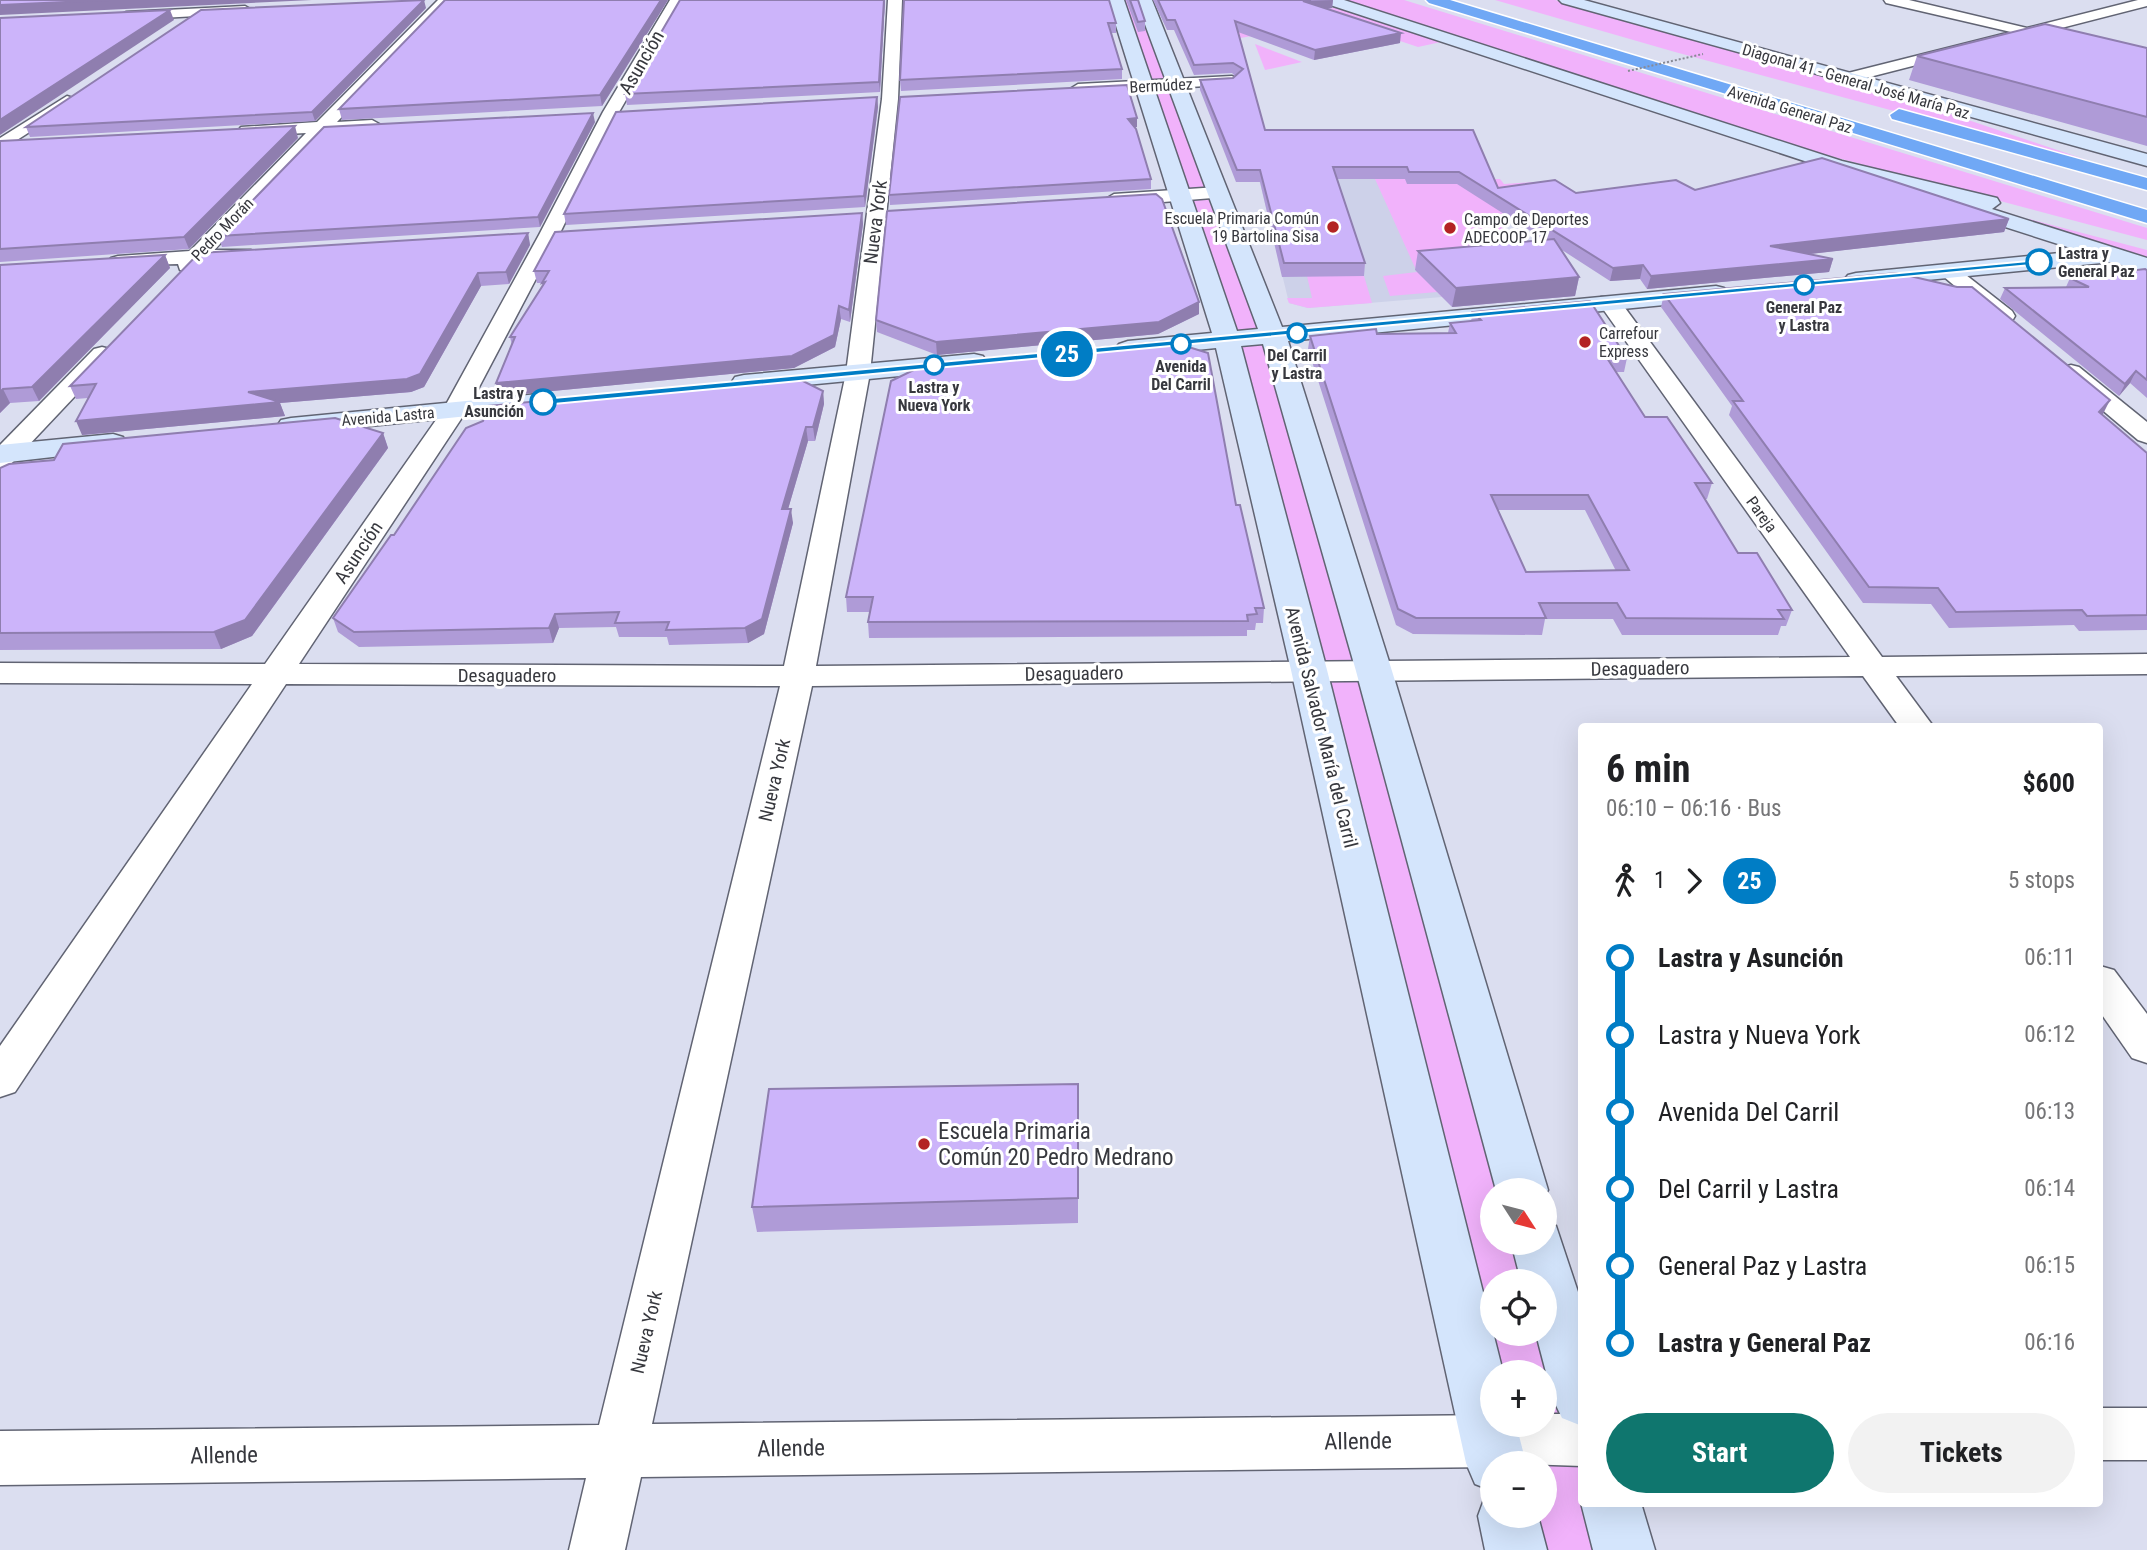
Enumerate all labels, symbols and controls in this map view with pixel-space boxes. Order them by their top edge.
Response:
street label: Asunción [614,26,669,98]
street label: Diagonal 41 - General José María Paz [1740,40,1972,123]
street label: Bermúdez [1129,74,1193,97]
street label: Avenida General Paz [1725,82,1854,137]
street label: Nueva York [859,178,892,265]
street label: Pedro Morán [187,194,257,265]
place label: Escuela Primaria Común 19 Bartolina Sisa [1164,209,1319,246]
place label: Campo de Deportes ADECOOP 17 [1464,210,1589,247]
marker: Escuela Primaria Común 19 Bartolina Sisa [1325,219,1341,235]
marker: Campo de Deportes ADECOOP 17 [1442,220,1458,236]
place label: Lastra y General Paz [2058,244,2135,281]
marker: Lastra y General Paz [2026,249,2052,275]
marker: General Paz y Lastra [1794,275,1814,295]
place label: General Paz y Lastra [1766,298,1842,335]
marker: Del Carril y Lastra [1287,323,1307,343]
place label: Carrefour Express [1599,324,1659,361]
line badge: 25 [1036,331,1098,377]
marker: Avenida Del Carril [1171,334,1191,354]
marker: Carrefour Express [1577,334,1593,350]
text: 25 [1055,340,1079,368]
place label: Del Carril y Lastra [1267,346,1327,383]
marker: Lastra y Nueva York [924,355,944,375]
place label: Avenida Del Carril [1151,357,1211,394]
place label: Lastra y Nueva York [898,378,971,415]
place label: Lastra y Asunción [464,384,524,421]
marker: Lastra y Asunción [530,389,556,415]
street label: Avenida Lastra [341,403,435,430]
street label: Pareja [1742,493,1781,536]
street label: Asunción [329,517,387,588]
street label: Avenida Salvador María del Carril [1280,604,1363,850]
street label: Desaguadero [1590,656,1690,681]
street label: Desaguadero [1024,661,1124,686]
street label: Desaguadero [458,664,556,687]
street label: Nueva York [754,736,795,824]
text: 6 min [1606,747,1690,791]
text: $600 [2022,768,2075,798]
text: 06:10 – 06:16 · Bus [1606,795,1782,822]
icon: walk [1606,862,1644,900]
icon: forward [1675,862,1713,900]
text: 1 [1654,867,1665,894]
text: 25 [1737,867,1762,895]
text: 5 stops [2008,867,2075,894]
text: Lastra y Asunción [1658,943,1844,973]
text: 06:11 [2024,944,2075,971]
text: Lastra y Nueva York [1658,1020,1861,1050]
text: 06:12 [2024,1021,2075,1048]
text: Avenida Del Carril [1658,1097,1839,1127]
text: 06:13 [2024,1098,2075,1125]
place label: Escuela Primaria Común 20 Pedro Medrano [938,1118,1174,1171]
marker: Escuela Primaria Común 20 Pedro Medrano [916,1136,932,1152]
text: Del Carril y Lastra [1658,1174,1839,1204]
text: 06:14 [2024,1175,2075,1202]
north arrow [1480,1178,1558,1255]
map controls [1480,1178,1557,1528]
text: General Paz y Lastra [1658,1251,1867,1281]
text: 06:15 [2024,1252,2075,1279]
button: locate [1480,1269,1557,1346]
street label: Nueva York [626,1288,667,1376]
text: Lastra y General Paz [1658,1328,1871,1358]
text: 06:16 [2024,1329,2075,1356]
button: + [1480,1360,1557,1437]
button: Start [1606,1413,1834,1493]
button: Tickets [1848,1413,2075,1493]
street label: Allende [1324,1427,1392,1456]
street label: Allende [757,1434,825,1463]
street label: Allende [190,1441,258,1470]
button: − [1480,1451,1557,1528]

